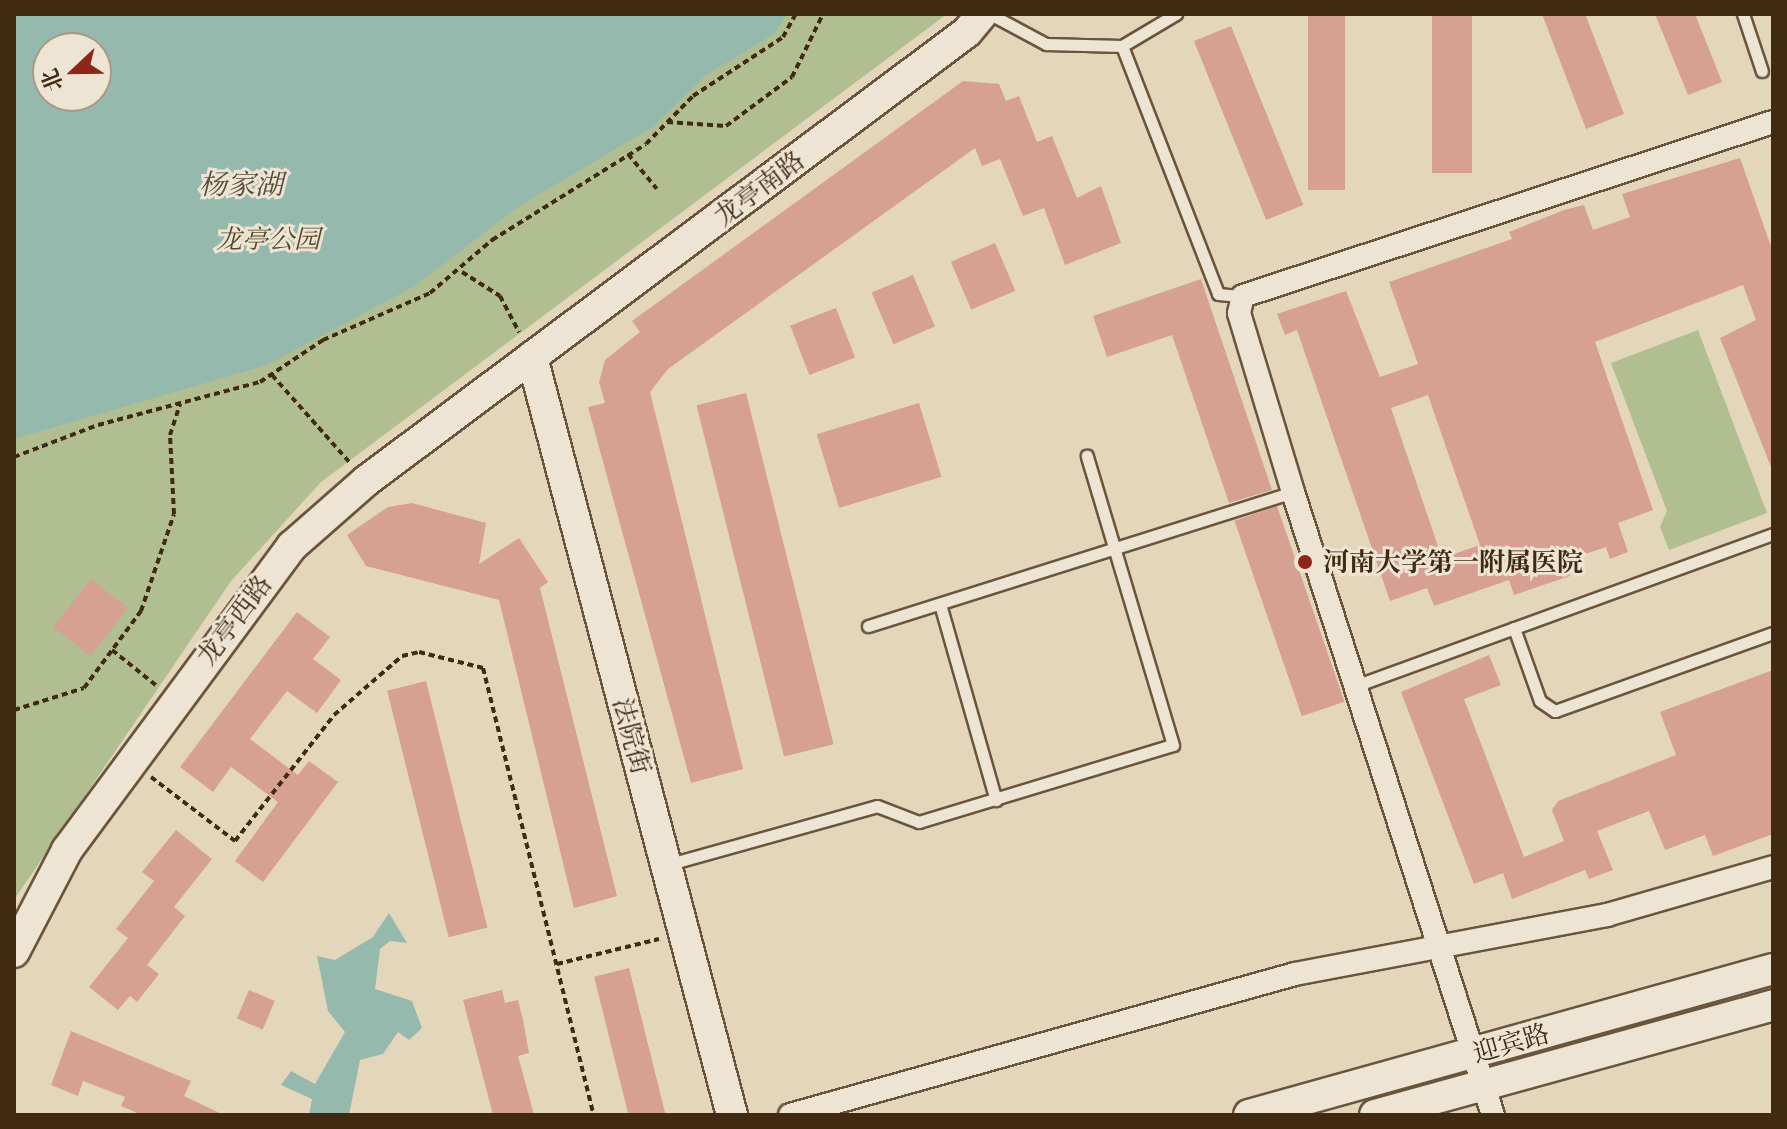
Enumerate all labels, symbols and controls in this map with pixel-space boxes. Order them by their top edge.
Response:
north arrow [32,32,112,112]
text: 北 [33,64,71,96]
street label: 龙亭南路 [708,144,810,232]
water label: 杨家湖 [199,167,283,201]
park label: 龙亭公园 [216,223,320,255]
place label: 河南大学第一附属医院 [1323,546,1583,578]
marker: 河南大学第一附属医院 [1294,551,1316,573]
street label: 龙亭西路 [190,569,278,671]
street label: 法院街 [607,694,657,778]
street label: 迎宾路 [1469,1017,1553,1069]

